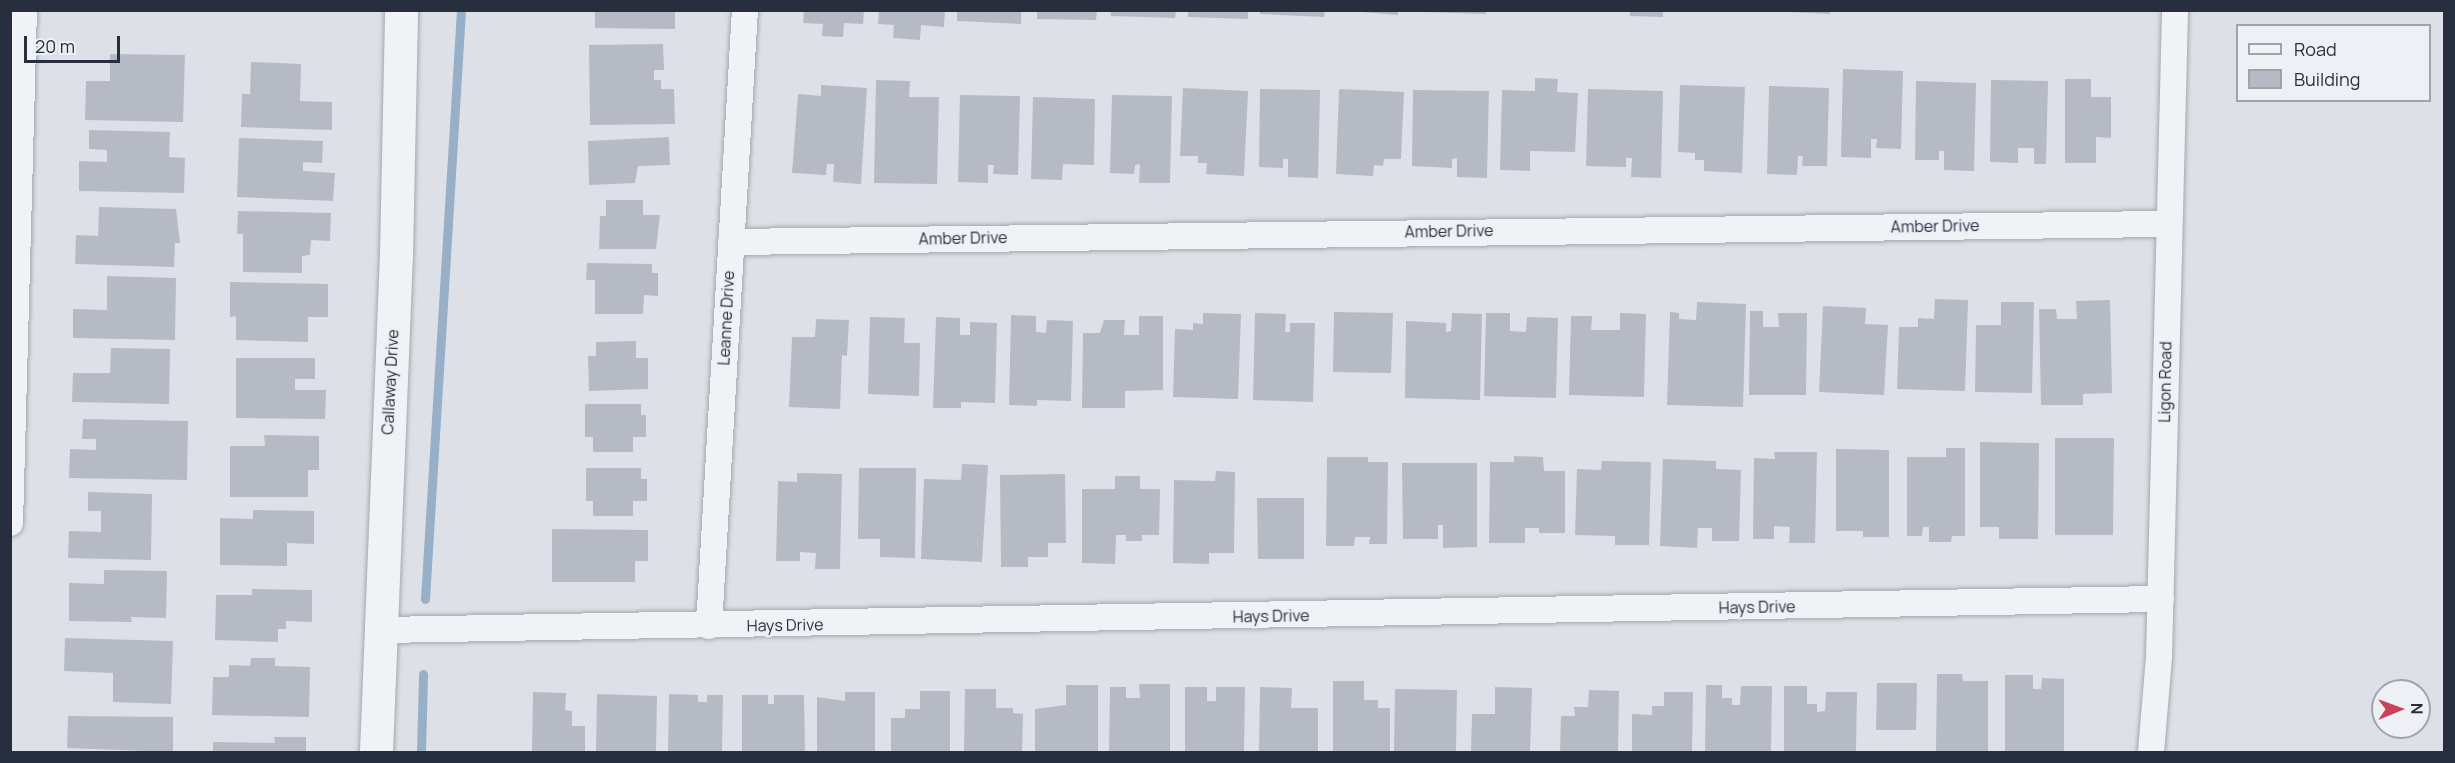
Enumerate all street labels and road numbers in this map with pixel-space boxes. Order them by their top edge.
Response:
street label: Amber Drive [1890,216,1980,236]
street label: Amber Drive [1404,221,1494,241]
street label: Amber Drive [918,228,1008,248]
street label: Leanne Drive [714,270,738,366]
street label: Callaway Drive [378,329,402,435]
street label: Ligon Road [2155,341,2175,423]
street label: Hays Drive [1718,597,1796,617]
street label: Hays Drive [1232,606,1310,626]
street label: Hays Drive [746,615,824,635]

